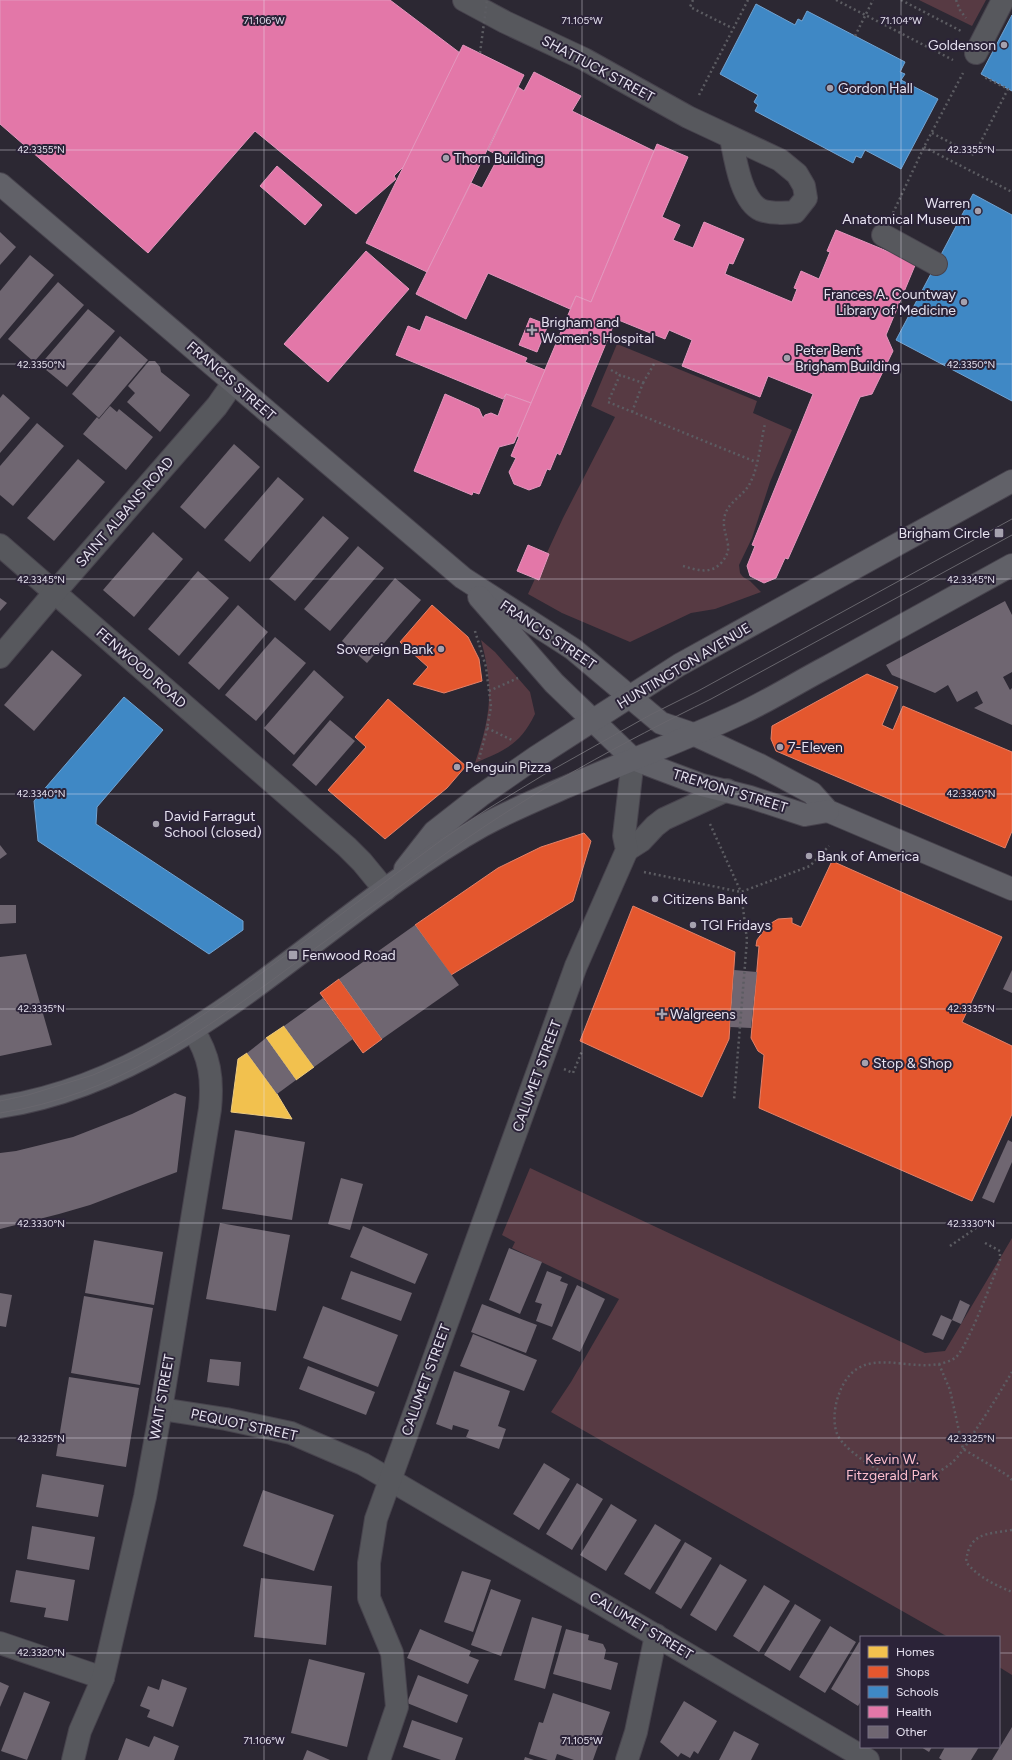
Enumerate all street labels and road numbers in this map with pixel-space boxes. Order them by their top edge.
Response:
street label: SHATTUCK STREET [539,32,658,106]
street label: FRANCIS STREET [183,338,279,424]
street label: SAINT ALBANS ROAD [73,453,177,571]
street label: FRANCIS STREET [497,597,599,674]
street label: HUNTINGTON AVENUE [614,619,754,713]
street label: FENWOOD ROAD [93,624,189,712]
street label: TREMONT STREET [671,765,790,817]
street label: CALUMET STREET [509,1018,565,1134]
street label: CALUMET STREET [398,1322,454,1438]
street label: WAIT STREET [146,1353,178,1441]
street label: PEQUOT STREET [189,1405,299,1445]
street label: CALUMET STREET [586,1588,696,1664]

